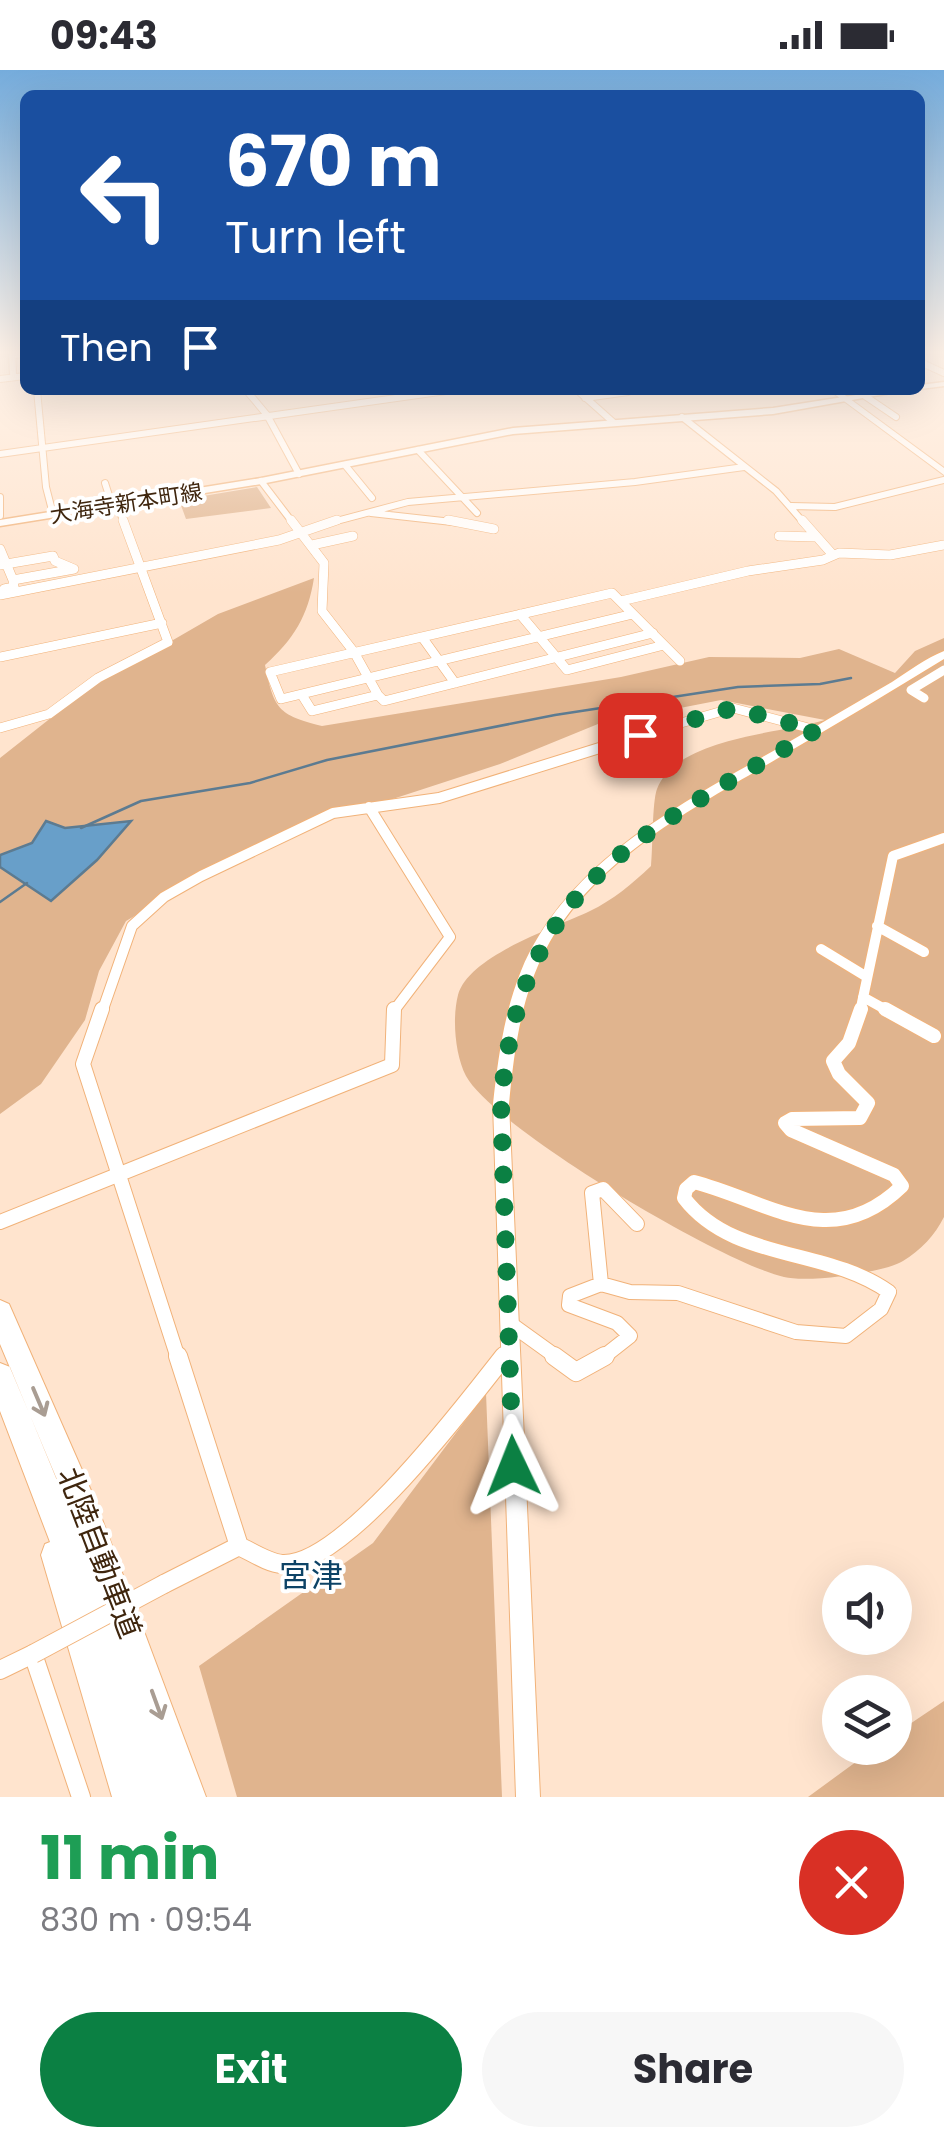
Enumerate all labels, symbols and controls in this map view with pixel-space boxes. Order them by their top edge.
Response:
text: 09:43 [50,9,158,62]
text: 670 m [225,112,442,211]
icon: left [60,130,190,260]
text: Turn left [225,206,406,269]
icon: arrive [173,320,228,375]
text: Then [60,321,153,374]
street label: 大海寺新本町線 [48,476,205,531]
pin [598,693,683,778]
icon: arrive [613,708,668,763]
one-way arrow [31,1386,49,1417]
position arrow [461,1414,565,1518]
street label: 北陸自動車道 [47,1461,152,1645]
district label: 宮津 [279,1553,343,1598]
map controls [822,1565,912,1765]
button: sound [822,1565,912,1655]
button: layers [822,1675,912,1765]
one-way arrow [149,1689,167,1720]
text: 11 min [40,1816,220,1900]
button: close [799,1830,904,1935]
text: 830 m · 09:54 [40,1897,252,1942]
button: Exit [40,2012,462,2127]
button: Share [482,2012,904,2127]

